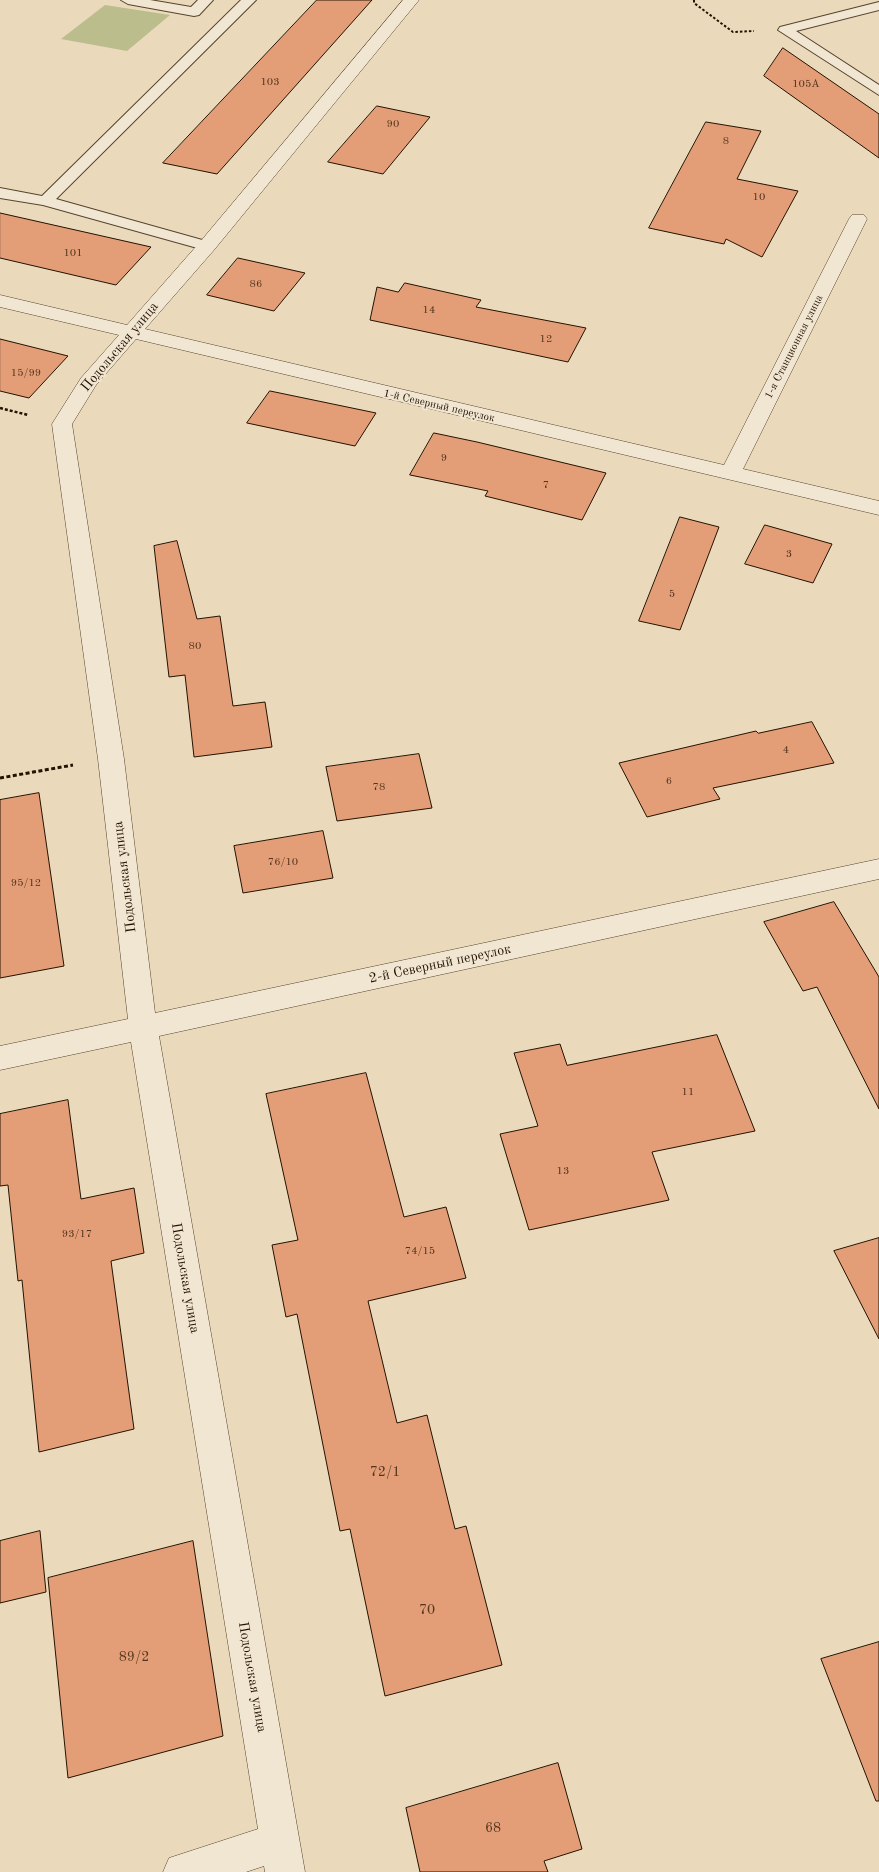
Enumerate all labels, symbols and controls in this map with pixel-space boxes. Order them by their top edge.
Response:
house number: 103 [260,75,280,89]
house number: 105А [792,77,820,91]
house number: 90 [387,117,399,131]
house number: 8 [723,134,729,148]
house number: 10 [753,190,765,204]
house number: 101 [63,246,83,260]
house number: 86 [250,277,262,291]
street label: 1-я Станционная улица [762,293,826,401]
street label: Подольская улица [78,299,162,395]
house number: 14 [423,303,435,317]
house number: 12 [540,332,552,346]
house number: 15/99 [11,366,41,380]
street label: 1-й Северный переулок [382,387,496,425]
house number: 9 [441,451,447,465]
house number: 7 [543,478,549,492]
house number: 3 [786,547,792,561]
house number: 5 [669,587,675,601]
house number: 80 [189,639,201,653]
house number: 4 [783,743,789,757]
house number: 6 [666,774,672,788]
house number: 78 [373,780,385,794]
street label: Подольская улица [110,820,140,934]
house number: 76/10 [268,855,298,869]
house number: 95/12 [11,876,41,890]
street label: 2-й Северный переулок [367,941,513,987]
house number: 11 [682,1085,694,1099]
house number: 13 [557,1164,569,1178]
street label: Подольская улица [167,1221,203,1335]
house number: 93/17 [62,1227,92,1241]
house number: 74/15 [405,1244,435,1258]
house number: 72/1 [370,1464,400,1480]
house number: 70 [419,1602,435,1618]
street label: Подольская улица [234,1620,270,1734]
house number: 89/2 [119,1649,149,1665]
house number: 68 [485,1820,501,1836]

